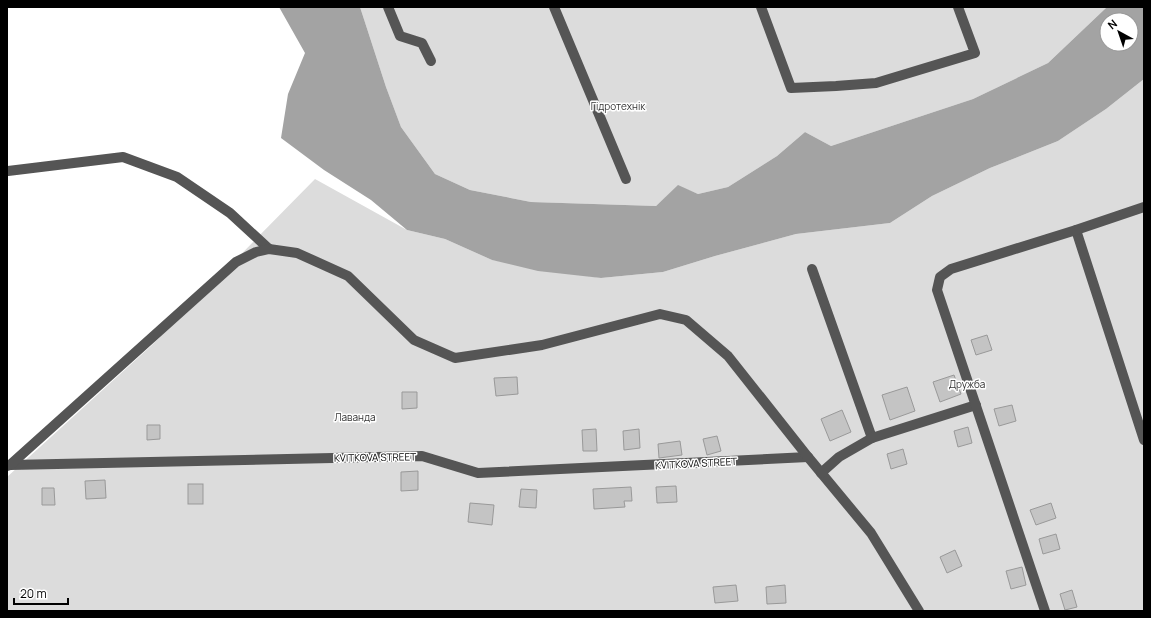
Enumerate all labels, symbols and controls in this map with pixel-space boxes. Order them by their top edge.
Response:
north arrow [1099,12,1139,52]
text: N [1104,16,1120,32]
park label: Гідротехнік [591,99,646,113]
park label: Дружба [949,377,985,391]
park label: Лаванда [335,410,375,424]
street label: KVITKOVA STREET [334,449,416,465]
street label: KVITKOVA STREET [655,454,737,472]
scale bar [14,580,68,606]
text: 20 m [20,585,47,602]

